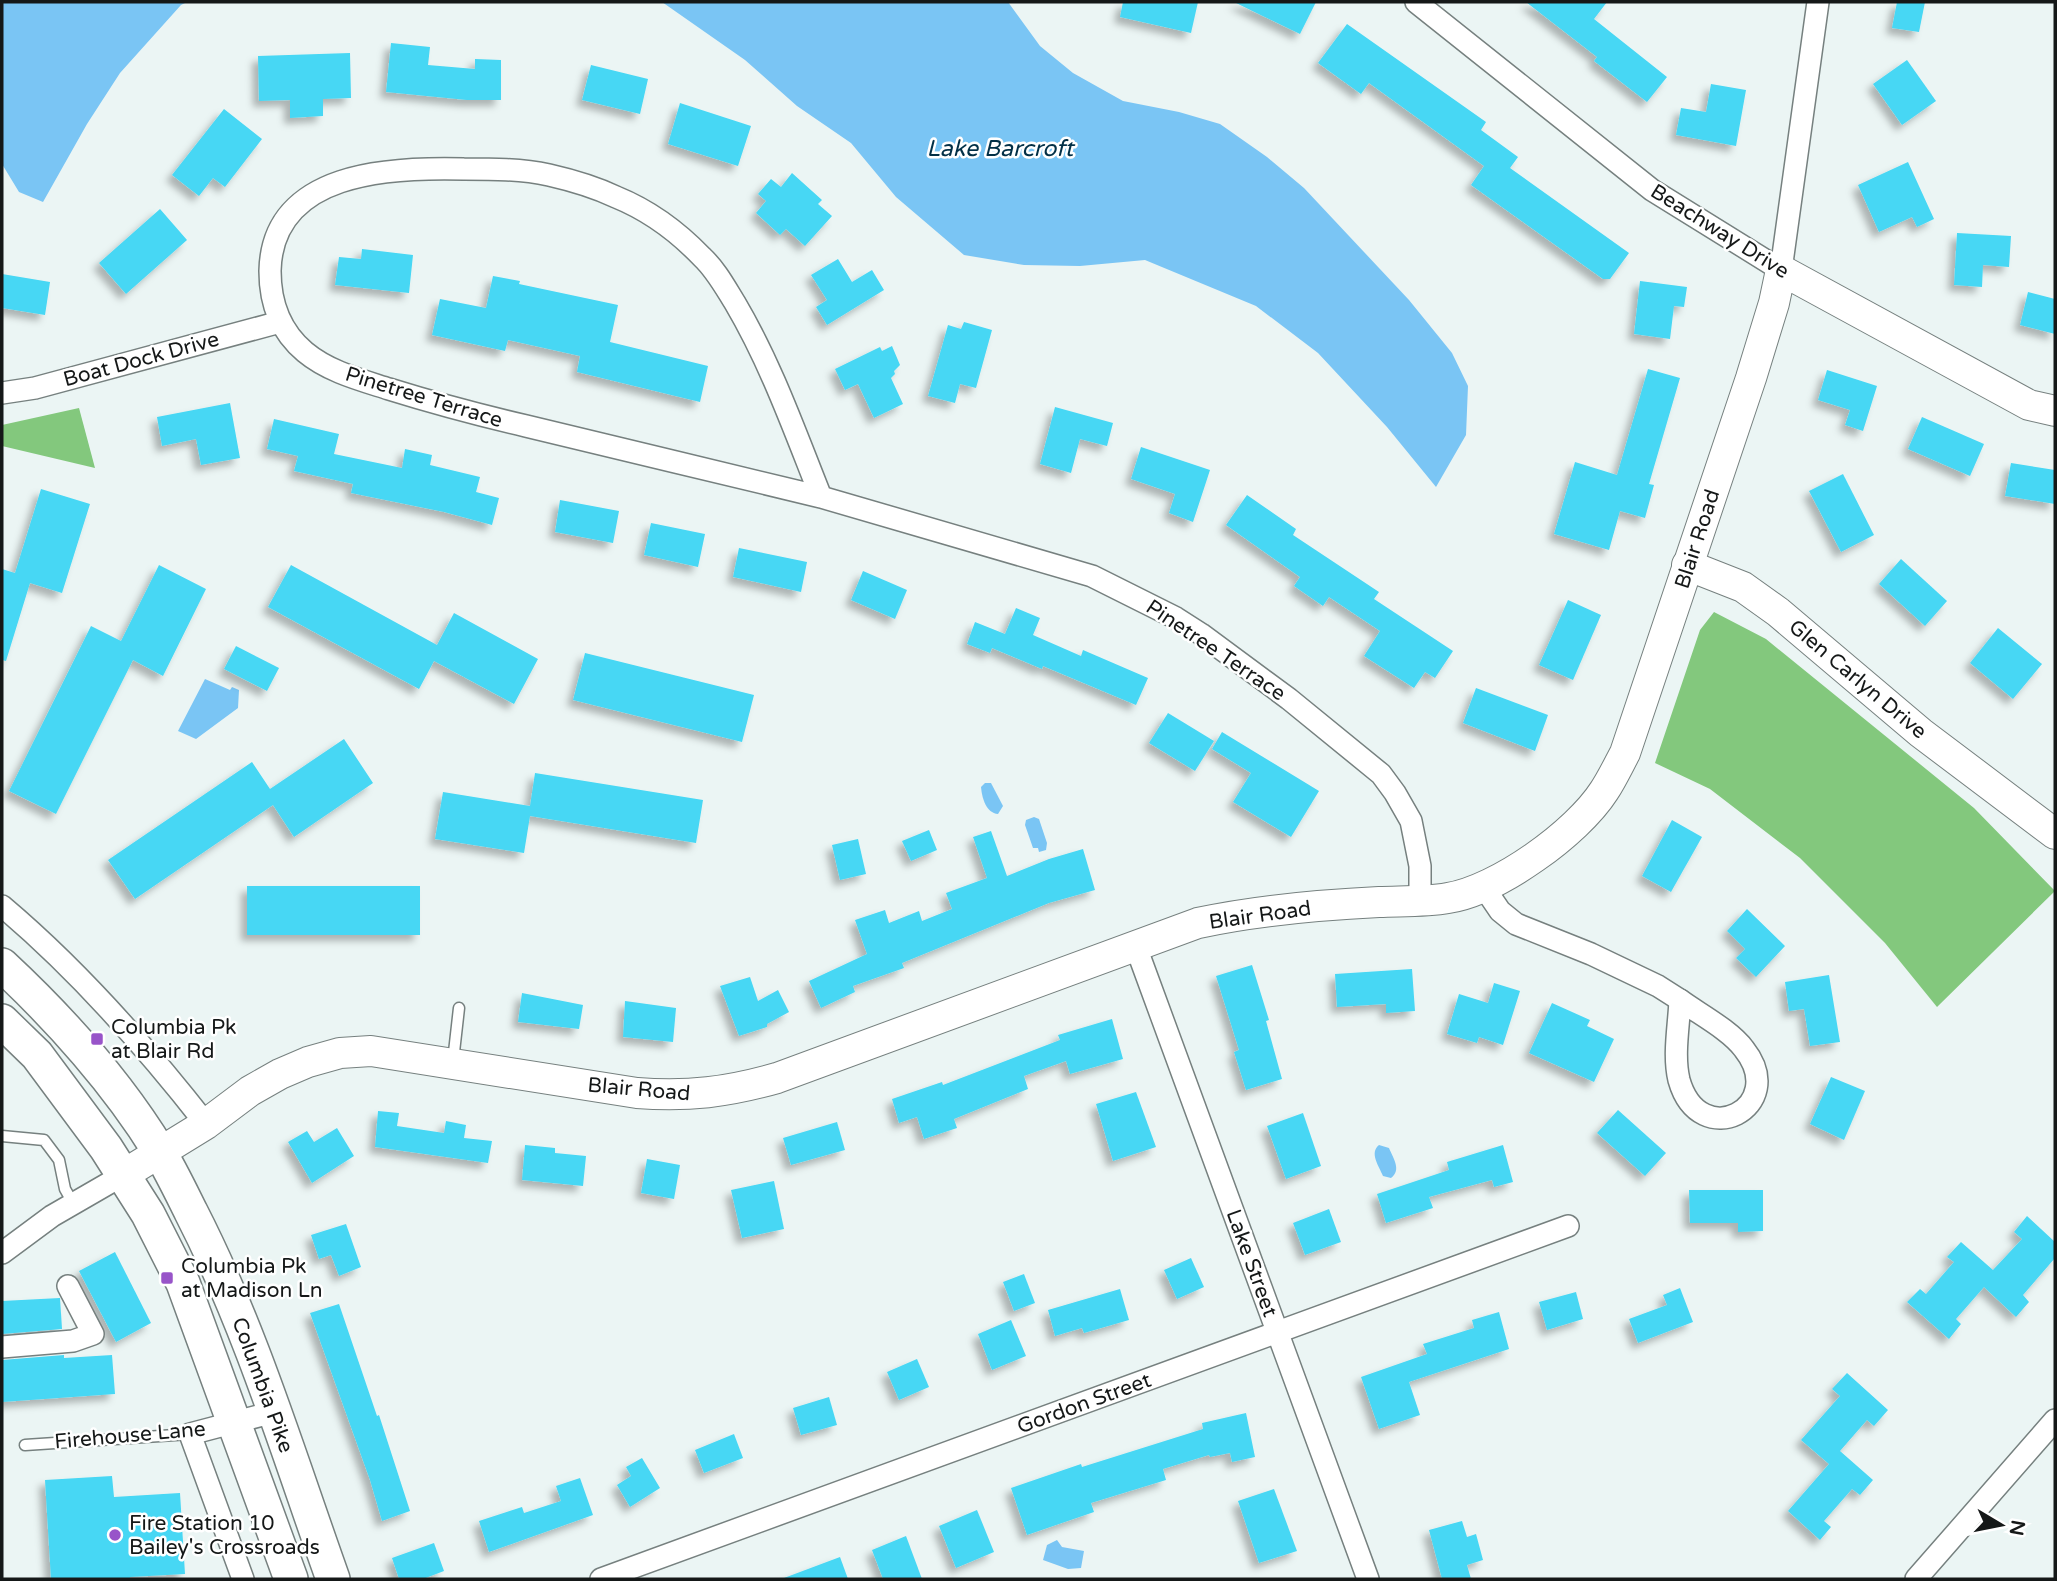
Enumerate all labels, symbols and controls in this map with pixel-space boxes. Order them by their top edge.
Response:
water label: Lake Barcroft [927,135,1076,163]
street label: Beachway Drive [1646,179,1794,284]
street label: Boat Dock Drive [61,327,222,392]
street label: Pinetree Terrace [342,362,506,433]
street label: Blair Road [1670,486,1725,592]
street label: Pinetree Terrace [1141,594,1290,706]
street label: Glen Carlyn Drive [1784,614,1932,744]
street label: Blair Road [1207,896,1313,935]
place label: Columbia Pk at Blair Rd [111,1015,237,1064]
marker: Columbia Pk at Blair Rd [89,1031,105,1047]
street label: Blair Road [587,1073,691,1106]
street label: Lake Street [1221,1206,1283,1320]
place label: Columbia Pk at Madison Ln [181,1254,323,1303]
marker: Columbia Pk at Madison Ln [159,1270,175,1286]
street label: Columbia Pike [226,1314,299,1456]
street label: Gordon Street [1014,1368,1155,1439]
street label: Firehouse Lane [53,1416,207,1455]
north arrow [1966,1490,2036,1560]
place label: Fire Station 10 Bailey's Crossroads [129,1511,320,1560]
text: N [2005,1518,2029,1537]
marker: Fire Station 10 Bailey's Crossroads [107,1527,123,1543]

